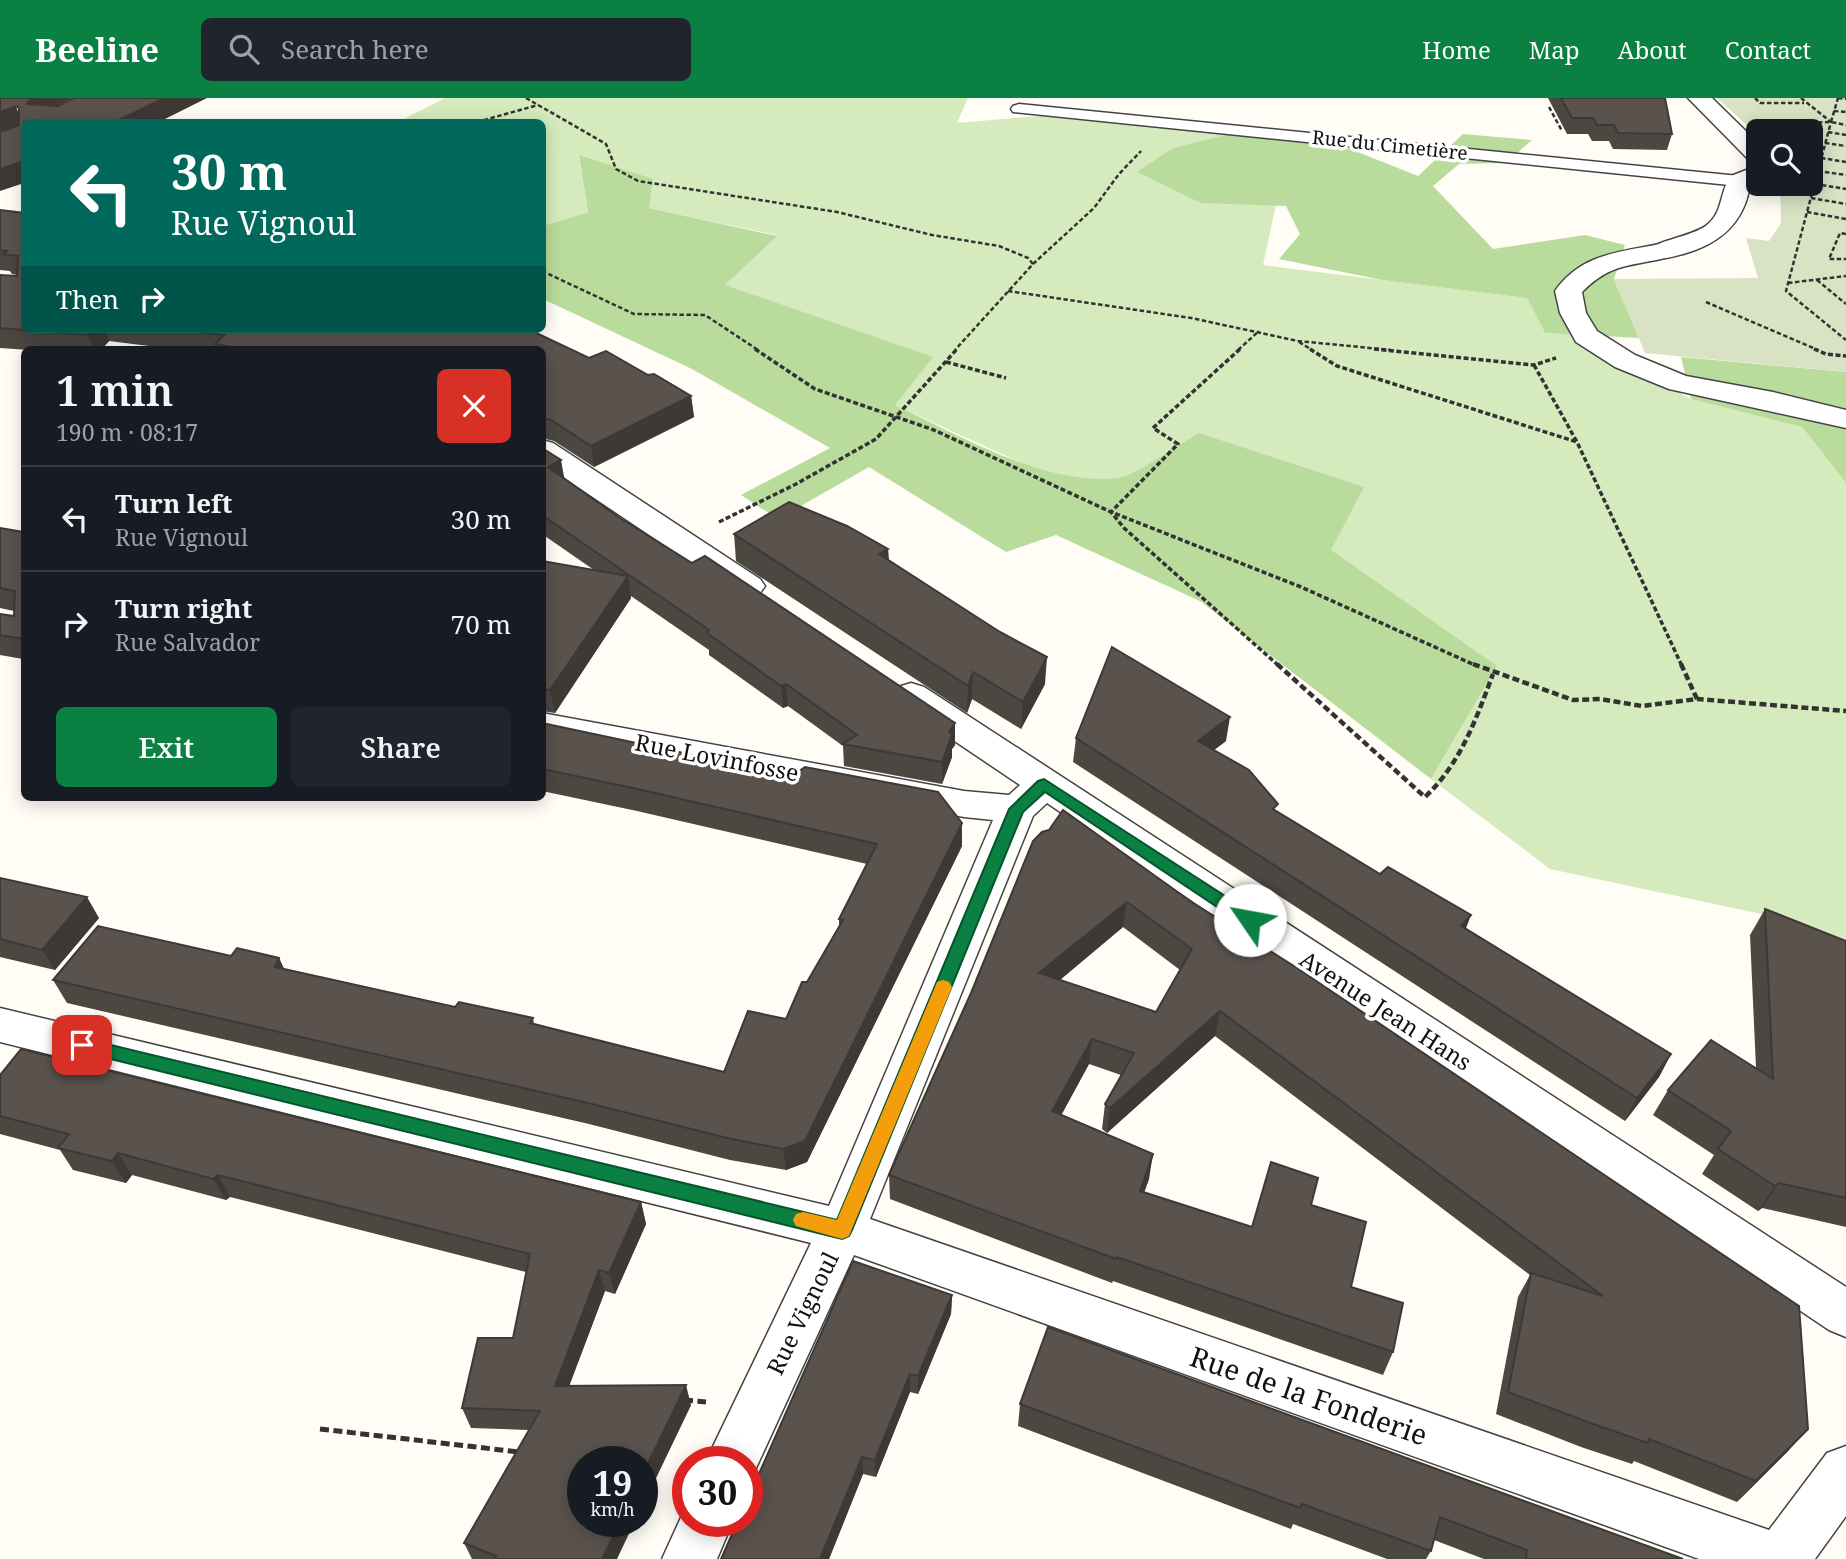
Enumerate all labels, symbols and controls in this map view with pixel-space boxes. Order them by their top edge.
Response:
search box [201,18,691,81]
text: Beeline [35,27,159,72]
icon: search [225,30,263,68]
text: Search here [281,31,429,67]
text: Home [1422,33,1491,66]
text: Map [1529,33,1580,66]
text: About [1618,33,1687,66]
text: Contact [1725,33,1811,66]
map controls [1746,119,1823,196]
button: search [1746,119,1823,196]
street label: Rue du Cimetière [1311,124,1469,166]
text: 30 m [171,138,287,204]
icon: left [56,147,147,238]
text: Rue Vignoul [171,201,356,244]
icon: right [133,280,171,318]
text: Then [56,281,119,317]
text: 1 min [56,361,173,418]
button: close [437,369,511,443]
text: 190 m · 08:17 [56,416,198,448]
text: Turn left [115,485,232,521]
icon: left [56,500,94,538]
text: 30 m [451,501,511,537]
text: Rue Vignoul [115,521,248,553]
text: Turn right [115,590,252,626]
icon: right [56,605,94,643]
text: 70 m [451,606,511,642]
text: Rue Salvador [115,626,260,658]
button: Exit [56,707,277,787]
button: Share [291,707,511,787]
street label: Rue Lovinfosse [633,725,801,789]
position arrow [1213,883,1287,957]
street label: Avenue Jean Hans [1294,942,1478,1078]
pin [52,1015,112,1075]
icon: arrive [63,1026,101,1064]
street label: Rue Vignoul [758,1246,846,1380]
street label: Rue de la Fonderie [1185,1337,1433,1453]
speed limit sign: 30 [672,1446,763,1537]
text: 19 [593,1459,632,1506]
text: km/h [590,1497,635,1521]

